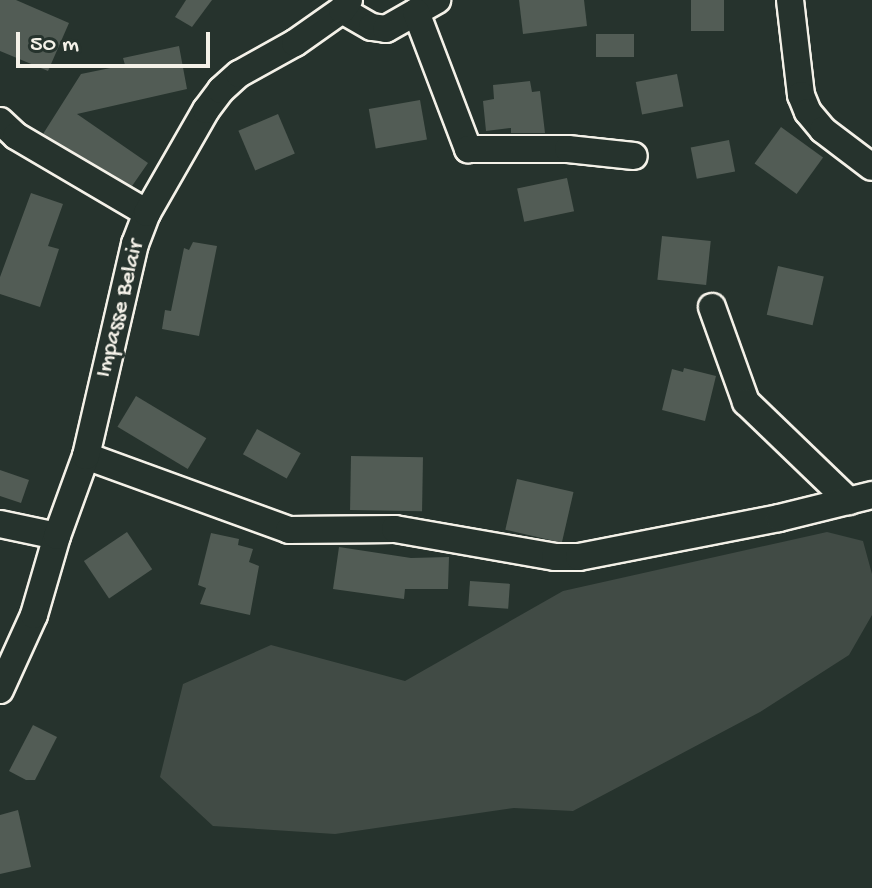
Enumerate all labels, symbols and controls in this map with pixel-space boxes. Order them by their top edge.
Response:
scale bar [20,16,214,66]
text: 50 m [30,31,79,60]
street label: Impasse Belair [90,237,152,381]

